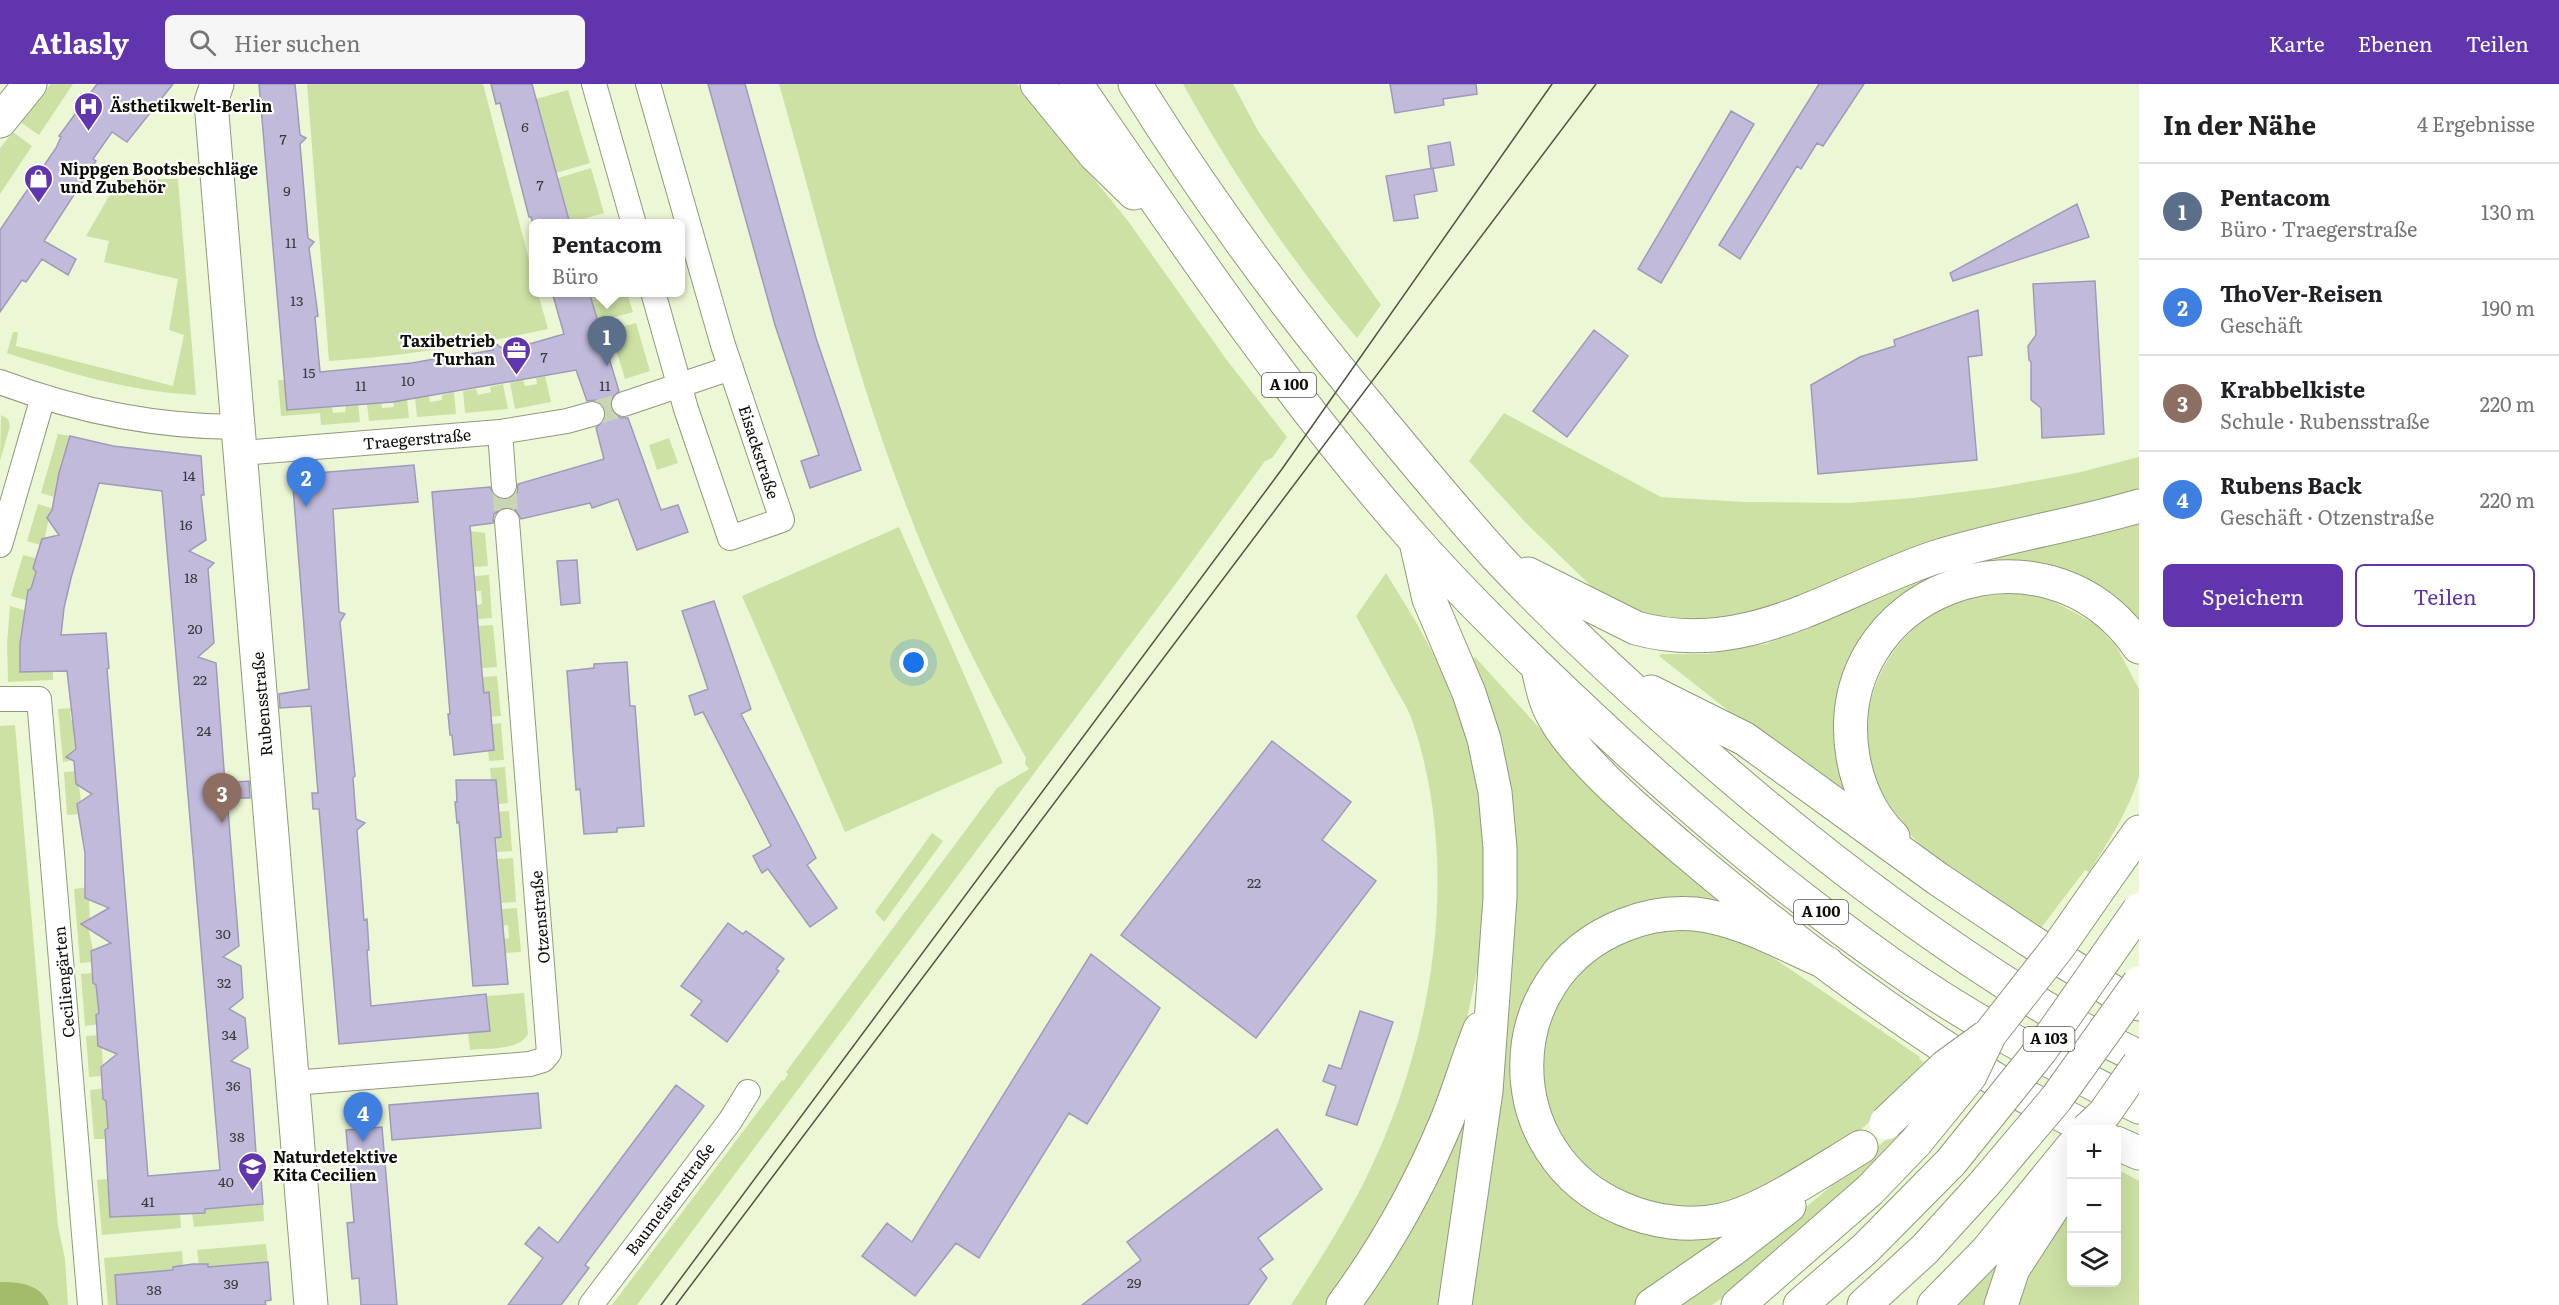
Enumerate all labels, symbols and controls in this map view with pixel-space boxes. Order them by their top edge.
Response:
search box [165,15,585,69]
text: Atlasly [30,21,129,63]
icon: search [186,26,219,59]
text: Hier suchen [234,26,361,59]
text: Karte [2269,27,2325,58]
text: Ebenen [2358,27,2433,58]
text: Teilen [2466,27,2529,58]
hospital icon: Ästhetikwelt-Berlin [73,90,105,132]
place label: Ästhetikwelt-Berlin [110,93,272,117]
text: In der Nähe [2163,104,2316,143]
text: 4 Ergebnisse [2417,108,2535,138]
house number: 6 [521,116,529,136]
house number: 7 [279,128,287,148]
place label: Nippgen Bootsbeschläge und Zubehör [60,156,258,198]
shop icon: Nippgen Bootsbeschläge und Zubehör [23,162,55,204]
house number: 7 [536,174,544,194]
house number: 9 [283,180,291,200]
text: Pentacom [2220,180,2331,213]
text: 1 [2178,196,2187,226]
text: 130 m [2481,196,2535,226]
text: Büro · Traegerstraße [2220,213,2417,243]
popup [529,219,685,297]
text: Pentacom [552,227,662,260]
house number: 11 [285,232,297,252]
text: Büro [552,260,599,290]
text: ThoVer-Reisen [2220,276,2383,309]
house number: 13 [290,290,304,310]
text: 2 [2177,292,2188,322]
text: 190 m [2481,292,2535,322]
text: Geschäft [2220,309,2303,339]
pin: 1 [588,316,626,366]
place label: Taxibetrieb Turhan [400,328,495,370]
office icon: Taxibetrieb Turhan [500,334,532,376]
house number: 7 [540,346,548,366]
house number: 15 [303,362,315,382]
house number: 10 [401,370,415,390]
text: Krabbelkiste [2220,372,2365,405]
road number: A 100 [1262,373,1316,397]
house number: 11 [355,375,367,395]
house number: 11 [599,375,611,395]
text: 3 [2177,388,2188,418]
text: 220 m [2480,388,2535,418]
street label: Eisackstraße [733,402,786,502]
text: Schule · Rubensstraße [2220,405,2430,435]
street label: Traegerstraße [362,421,472,455]
pin: 2 [286,458,326,507]
house number: 14 [183,465,196,485]
text: Rubens Back [2220,468,2362,501]
text: 4 [2176,484,2189,514]
text: 220 m [2480,484,2535,514]
text: Geschäft · Otzenstraße [2220,501,2434,531]
house number: 16 [179,514,193,534]
button: Speichern [2163,564,2343,627]
button: Teilen [2355,564,2535,627]
house number: 18 [184,567,198,587]
house number: 20 [187,618,203,638]
your location [899,648,928,677]
street label: Rubensstraße [244,651,278,757]
house number: 22 [193,669,207,689]
house number: 24 [197,720,212,740]
pin: 3 [202,774,242,823]
street label: Otzenstraße [523,869,555,965]
house number: 22 [1247,872,1261,892]
road number: A 100 [1794,900,1848,924]
house number: 30 [215,923,231,943]
street label: Ceciliengärten [46,925,80,1039]
house number: 32 [217,972,231,992]
house number: 34 [221,1024,237,1044]
road number: A 103 [2024,1027,2074,1051]
house number: 36 [225,1075,241,1095]
pin: 4 [344,1092,382,1142]
map controls [2067,1125,2121,1287]
button: + [2067,1125,2121,1179]
house number: 38 [229,1126,245,1146]
street label: Baumeisterstraße [619,1137,720,1260]
place label: Naturdetektive Kita Cecilien [273,1144,398,1186]
school or university icon: Naturdetektive Kita Cecilien [236,1150,268,1192]
house number: 40 [218,1171,234,1191]
button: − [2067,1179,2121,1233]
house number: 41 [141,1191,155,1211]
button: layers [2067,1233,2121,1287]
house number: 29 [1127,1272,1141,1292]
house number: 39 [224,1273,238,1293]
house number: 38 [146,1279,162,1299]

